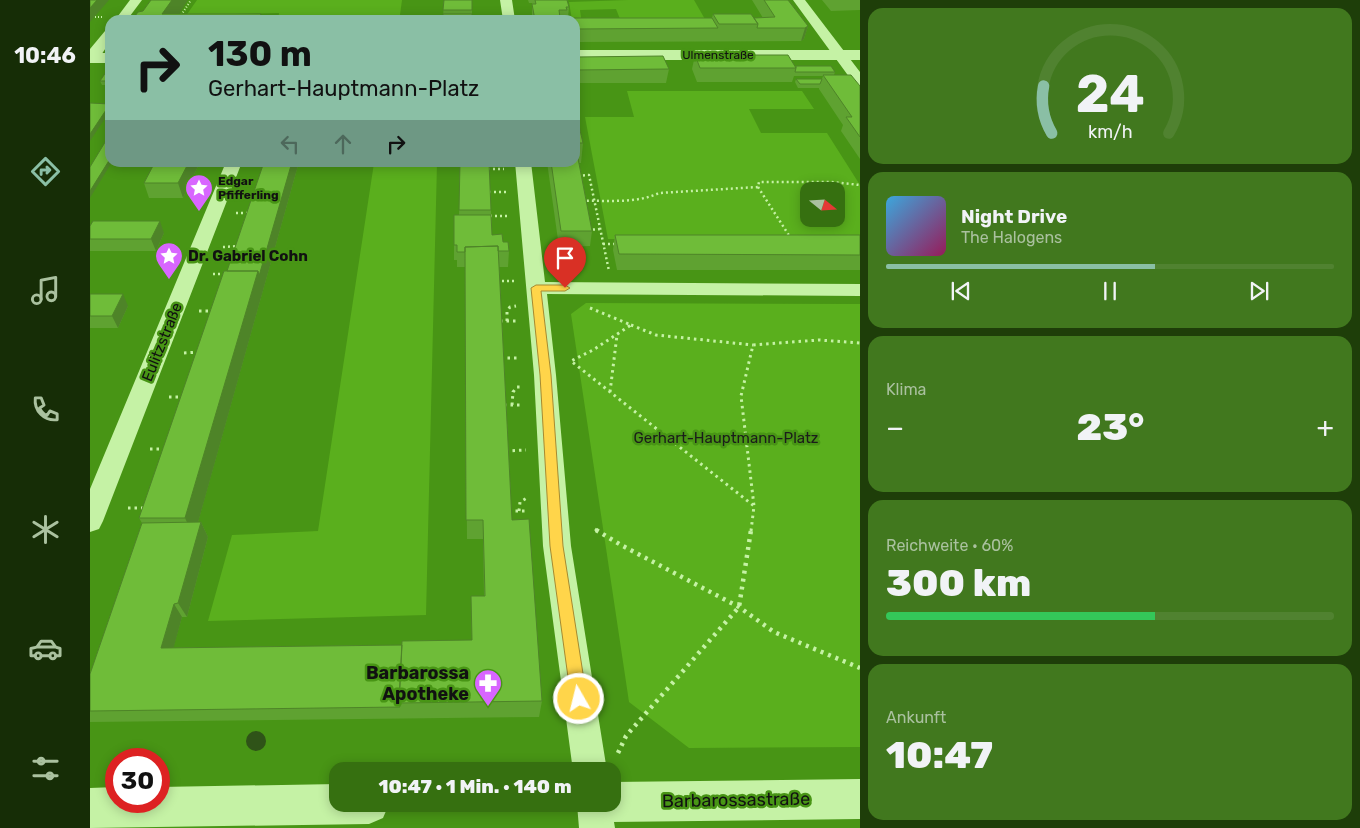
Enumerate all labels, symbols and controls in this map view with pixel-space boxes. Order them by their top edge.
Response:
text: 130 m [208,33,312,75]
icon: right [125,35,190,100]
text: 10:46 [14,42,76,69]
street label: Ulmenstraße [682,48,754,62]
text: 24 [1075,63,1145,125]
text: Gerhart-Hauptmann-Platz [208,75,479,102]
text: km/h [1088,121,1132,142]
icon: left [276,130,304,158]
icon: ahead [329,130,357,158]
icon: right [382,130,410,158]
icon: directions [28,154,63,189]
place icon: Edgar Pfifferling [184,173,214,212]
place label: Edgar Pfifferling [218,174,279,202]
north arrow [800,182,845,228]
map controls [800,182,845,227]
text: Night Drive [961,205,1067,228]
text: The Halogens [961,228,1062,247]
pin [544,237,586,288]
place icon: Dr. Gabriel Cohn [154,241,184,280]
icon: arrive [551,244,579,272]
place label: Dr. Gabriel Cohn [188,247,308,265]
icon: music [28,273,63,308]
icon: previous [947,277,975,305]
icon: pause [1096,277,1124,305]
icon: next [1245,277,1273,305]
street label: Eulitzstraße [138,300,186,384]
text: Klima [886,380,926,399]
icon: phone [28,392,63,427]
text: 23° [1077,404,1144,450]
text: − [886,411,904,444]
text: + [1317,411,1334,444]
park label: Gerhart-Hauptmann-Platz [634,429,819,447]
icon: climate [28,512,63,547]
text: Reichweite · 60% [886,536,1013,555]
text: 300 km [886,560,1031,606]
icon: car [28,631,63,666]
place label: Barbarossa Apotheke [366,662,469,705]
pharmacy icon: Barbarossa Apotheke [473,668,503,707]
position arrow [552,672,604,724]
text: Ankunft [886,708,946,727]
text: 10:47 [886,732,993,778]
speed limit sign: 30 [105,748,170,813]
icon: filters [28,751,63,786]
text: 10:47 · 1 Min. · 140 m [378,775,572,798]
street label: Barbarossastraße [662,788,810,812]

